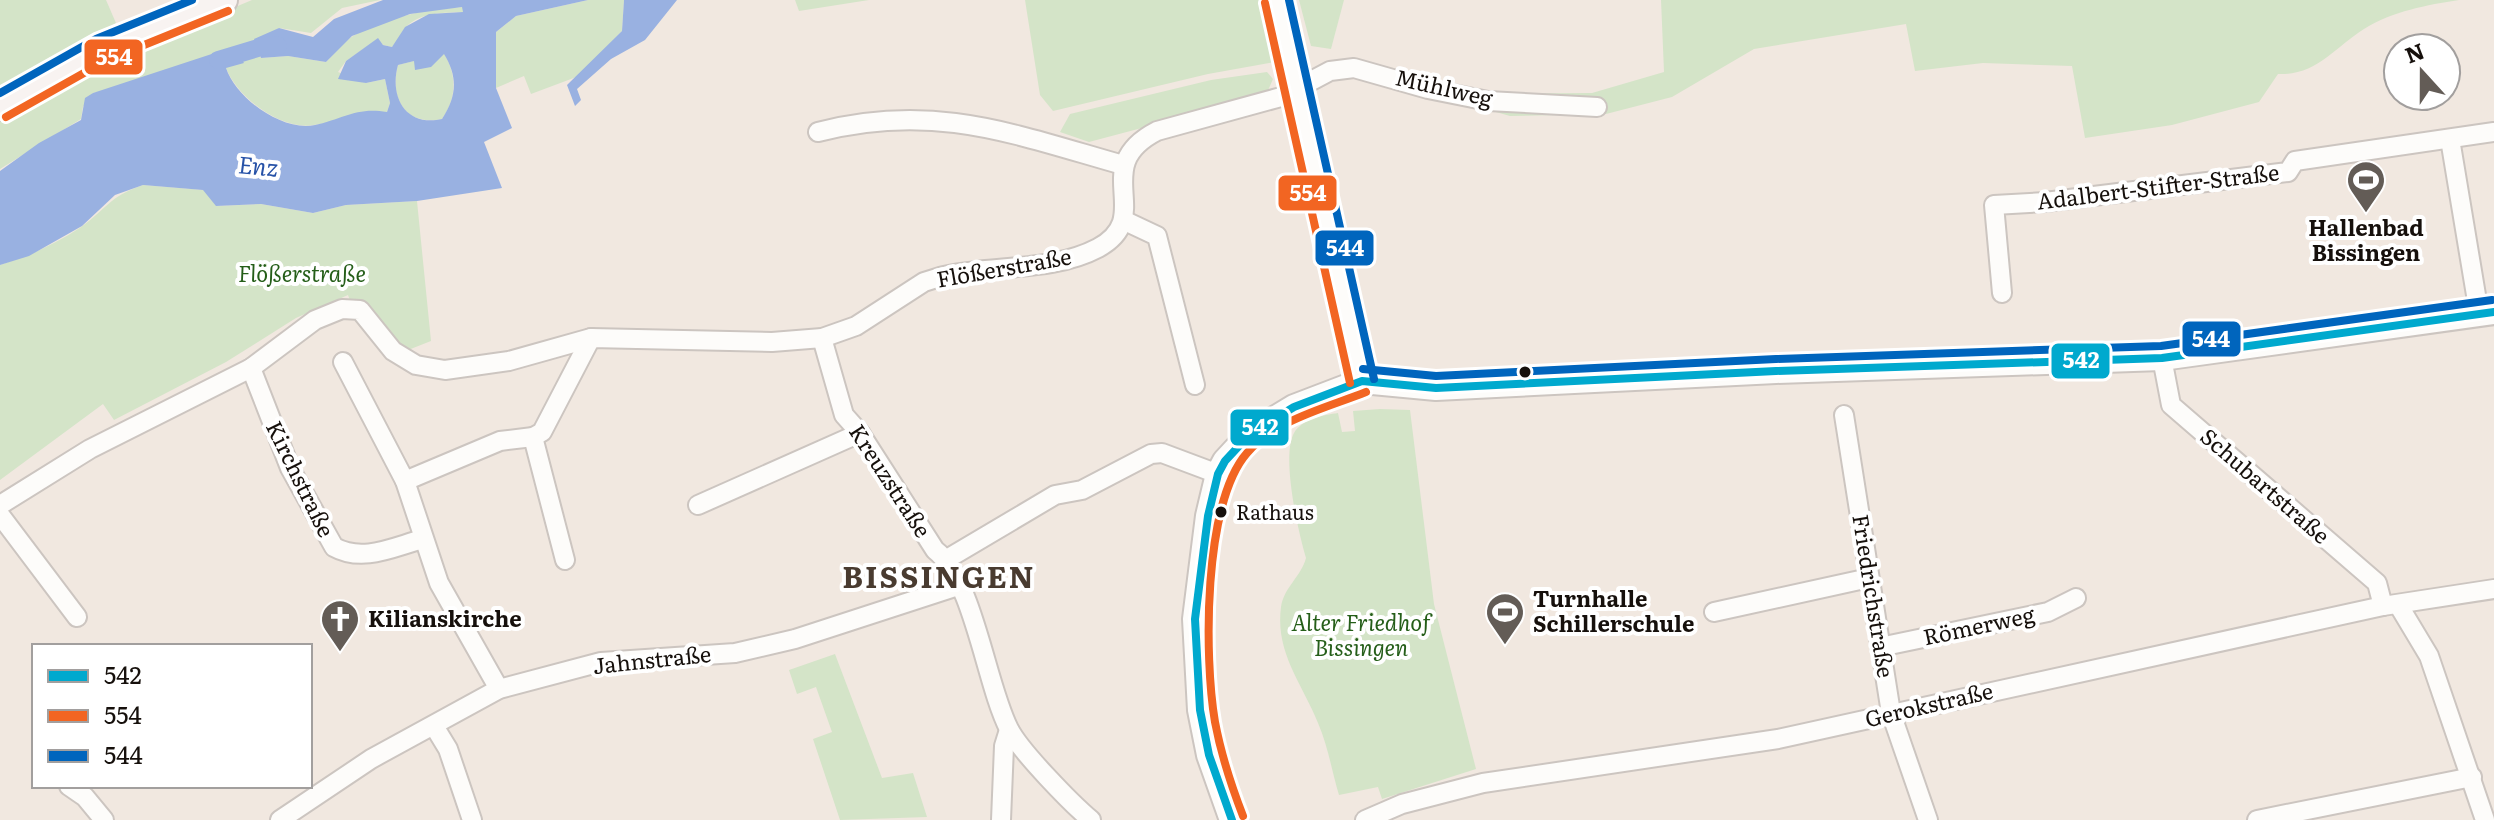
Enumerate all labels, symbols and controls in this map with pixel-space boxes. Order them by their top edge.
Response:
north arrow [2382,32,2462,112]
text: N [2400,33,2429,71]
line badge: 554 [83,38,144,76]
text: 554 [95,39,133,72]
street label: Mühlweg [1392,59,1497,114]
water label: Enz [237,145,280,184]
street label: Adalbert-Stifter-Straße [2035,154,2281,217]
sports icon: Hallenbad Bissingen [2345,159,2387,214]
line badge: 554 [1277,174,1338,212]
text: 554 [1289,175,1327,208]
place label: Hallenbad Bissingen [2308,210,2424,268]
line badge: 544 [1314,229,1375,267]
text: 544 [1326,230,1364,263]
street label: Flößerstraße [934,238,1074,295]
park label: Flößerstraße [238,256,366,289]
line badge: 544 [2181,320,2242,358]
text: 544 [2192,321,2230,354]
line badge: 542 [2050,342,2111,380]
text: 542 [2062,342,2100,375]
unlabelled marker [1517,364,1533,380]
line badge: 542 [1229,408,1290,447]
text: 542 [1241,409,1279,442]
street label: Kirchstraße [259,414,344,542]
street label: Kreuzstraße [842,417,940,543]
street label: Schubartstraße [2194,419,2338,550]
place label: Rathaus [1236,496,1314,526]
marker: Rathaus [1213,504,1229,520]
street label: Friedrichstraße [1845,512,1904,680]
district label: BISSINGEN [842,553,1036,597]
place label: Turnhalle Schillerschule [1533,581,1694,639]
sports icon: Turnhalle Schillerschule [1484,591,1526,646]
street label: Römerweg [1920,596,2038,652]
church icon: Kilianskirche [319,598,361,653]
place label: Kilianskirche [368,601,522,634]
park label: Alter Friedhof Bissingen [1291,605,1433,663]
street label: Jahnstraße [591,636,713,681]
legend [32,644,312,788]
text: 542 [104,656,142,691]
street label: Gerokstraße [1861,673,1996,734]
text: 554 [104,696,142,731]
text: 544 [104,736,143,771]

